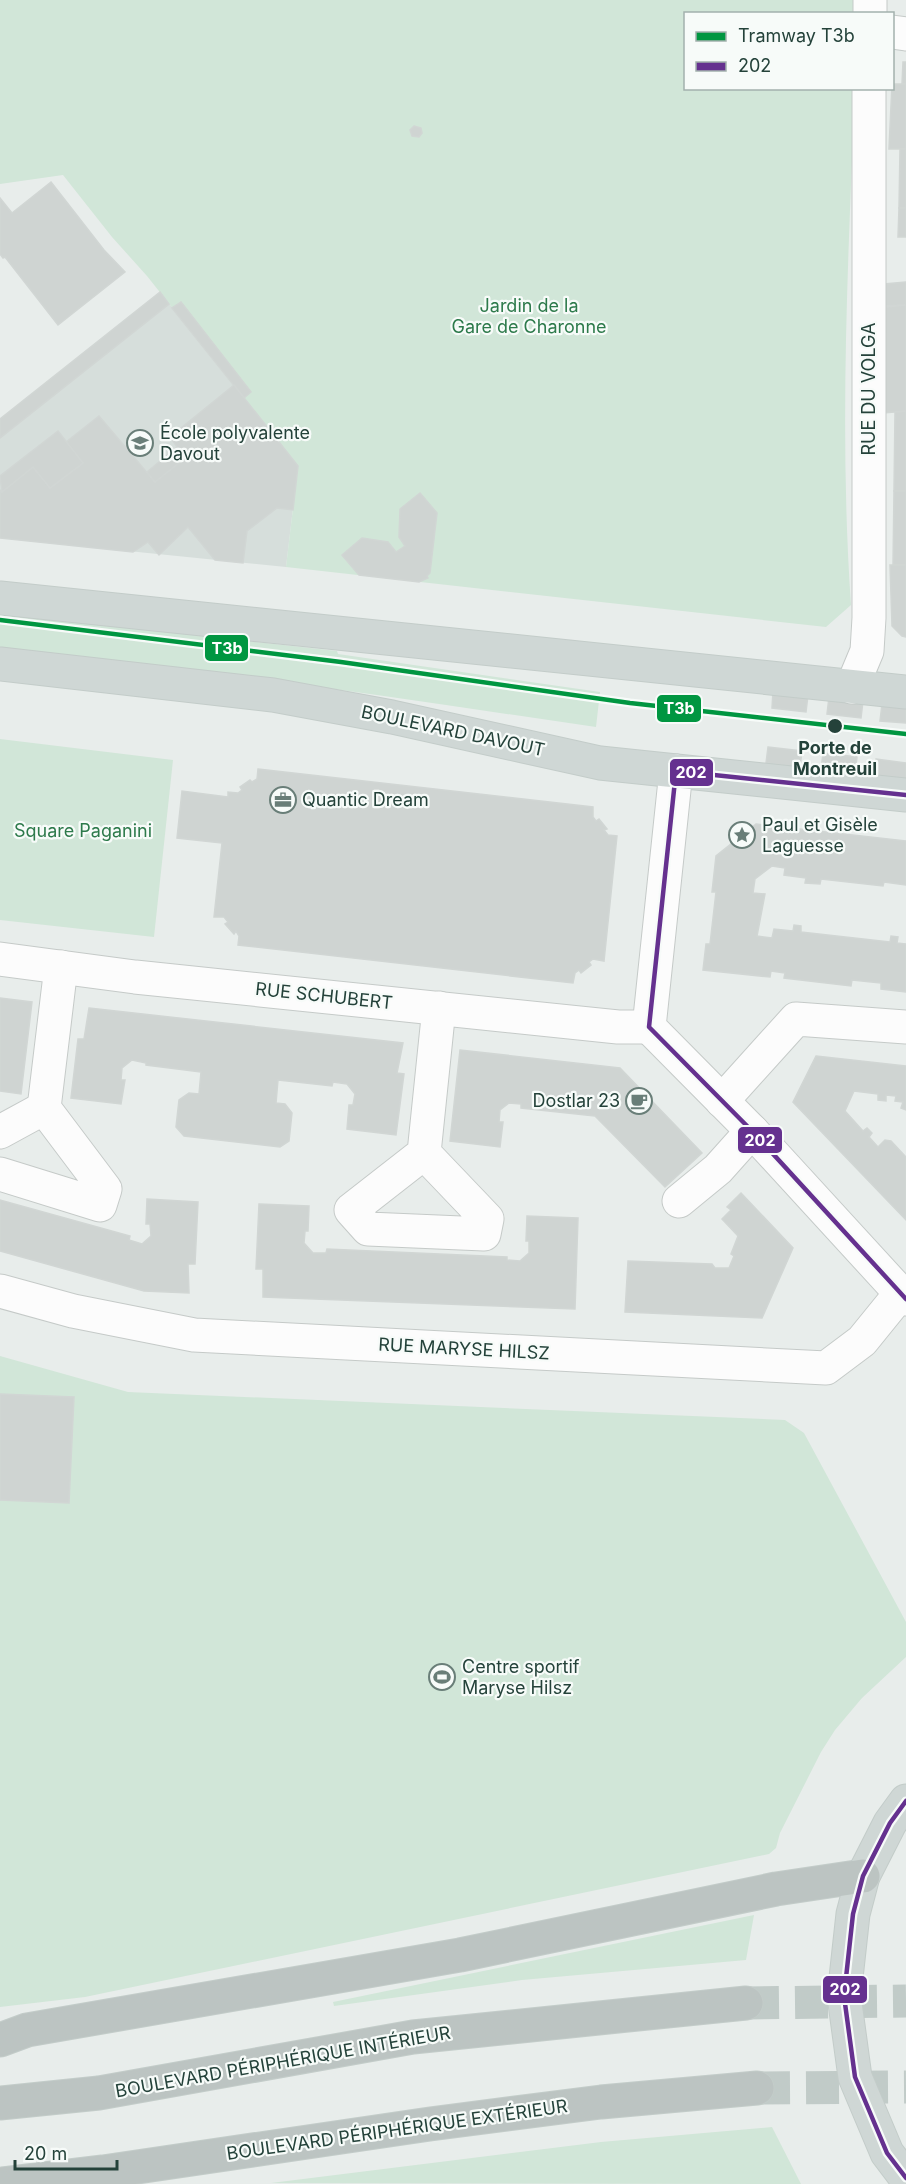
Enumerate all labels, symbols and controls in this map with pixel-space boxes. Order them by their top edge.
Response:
legend [684,12,894,90]
text: Tramway T3b [738,25,855,46]
text: 202 [738,55,771,76]
park label: Jardin de la Gare de Charonne [451,295,607,337]
street label: RUE DU VOLGA [858,323,879,456]
place label: École polyvalente Davout [160,421,310,464]
school or university icon: École polyvalente Davout [125,428,155,458]
line badge: T3b [204,634,249,662]
text: T3b [211,638,243,658]
line badge: T3b [656,694,702,723]
text: T3b [663,698,695,718]
street label: BOULEVARD DAVOUT [359,701,547,760]
marker: Porte de Montreuil [826,717,844,735]
place label: Porte de Montreuil [793,737,877,779]
line badge: 202 [669,758,714,787]
text: 202 [676,762,706,782]
office icon: Quantic Dream [268,785,298,815]
place label: Quantic Dream [302,789,429,810]
place label: Paul et Gisèle Laguesse [762,814,878,856]
park label: Square Paganini [14,820,152,841]
place icon: Paul et Gisèle Laguesse [727,820,757,850]
street label: RUE SCHUBERT [254,978,394,1013]
cafe icon: Dostlar 23 [624,1086,654,1116]
place label: Dostlar 23 [532,1090,620,1111]
line badge: 202 [737,1126,783,1154]
text: 202 [745,1130,775,1150]
street label: RUE MARYSE HILSZ [378,1334,550,1363]
place label: Centre sportif Maryse Hilsz [462,1656,580,1698]
sports icon: Centre sportif Maryse Hilsz [427,1662,457,1692]
line badge: 202 [822,1975,868,2004]
text: 202 [830,1979,860,1999]
street label: BOULEVARD PÉRIPHÉRIQUE INTÉRIEUR [113,2021,453,2101]
street label: BOULEVARD PÉRIPHÉRIQUE EXTÉRIEUR [225,2094,569,2164]
scale bar [15,2133,117,2171]
text: 20 m [24,2143,67,2164]

